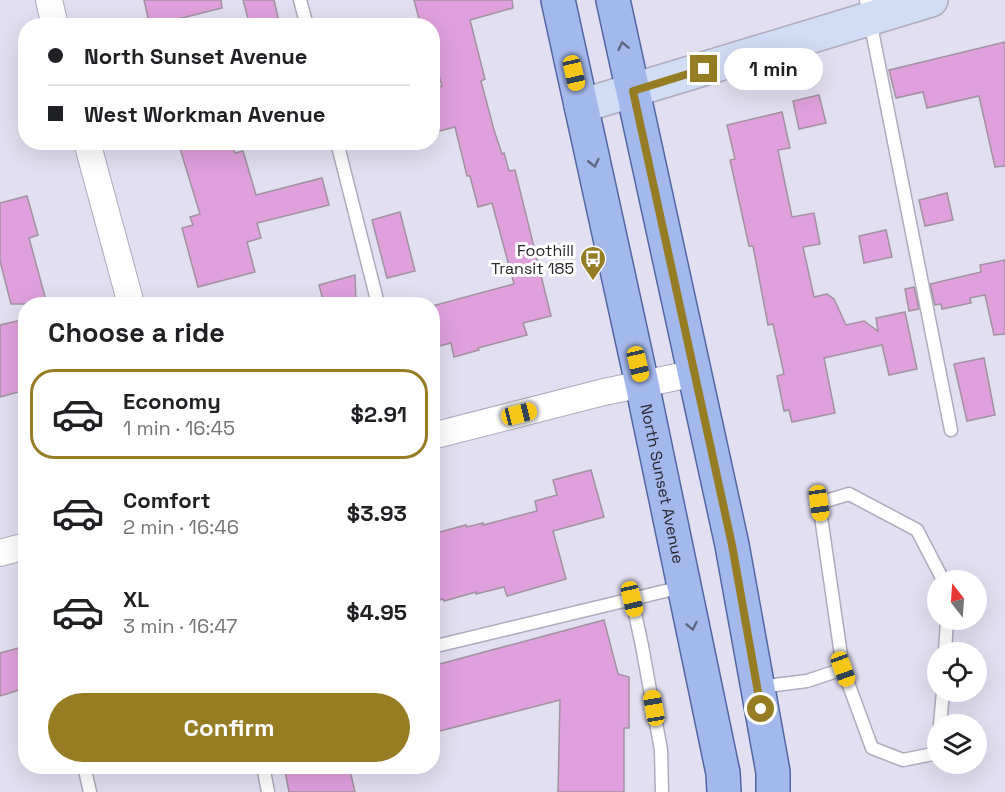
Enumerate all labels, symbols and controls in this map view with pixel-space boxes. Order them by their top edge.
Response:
one-way arrow [617,41,630,51]
text: North Sunset Avenue [84,42,308,70]
callout: 1 min [725,48,824,90]
car [561,53,587,93]
route end [690,55,717,82]
text: 1 min [749,56,798,82]
text: West Workman Avenue [84,100,326,128]
one-way arrow [587,158,600,168]
place label: Foothill Transit 185 [491,240,574,279]
bus stop icon: Foothill Transit 185 [578,244,608,282]
text: Choose a ride [48,315,225,350]
car [625,344,651,384]
icon: car [51,387,105,441]
text: Economy [123,387,221,415]
text: $2.91 [351,400,407,428]
car [499,401,539,427]
street label: North Sunset Avenue [636,402,690,566]
text: 1 min · 16:45 [123,415,235,441]
car [808,484,830,522]
icon: car [51,486,105,540]
text: Comfort [123,486,211,514]
text: $3.93 [347,499,407,527]
text: 2 min · 16:46 [123,514,239,540]
north arrow [927,570,987,630]
map controls [927,570,987,774]
car [619,579,645,619]
icon: car [51,585,105,639]
text: XL [123,585,149,613]
text: $4.95 [346,598,407,626]
text: 3 min · 16:47 [123,613,237,639]
one-way arrow [685,621,698,631]
button: locate [927,642,987,702]
car [828,649,858,689]
car [642,689,666,727]
button: Confirm [48,693,410,762]
route start [747,695,774,722]
button: layers [927,714,987,774]

